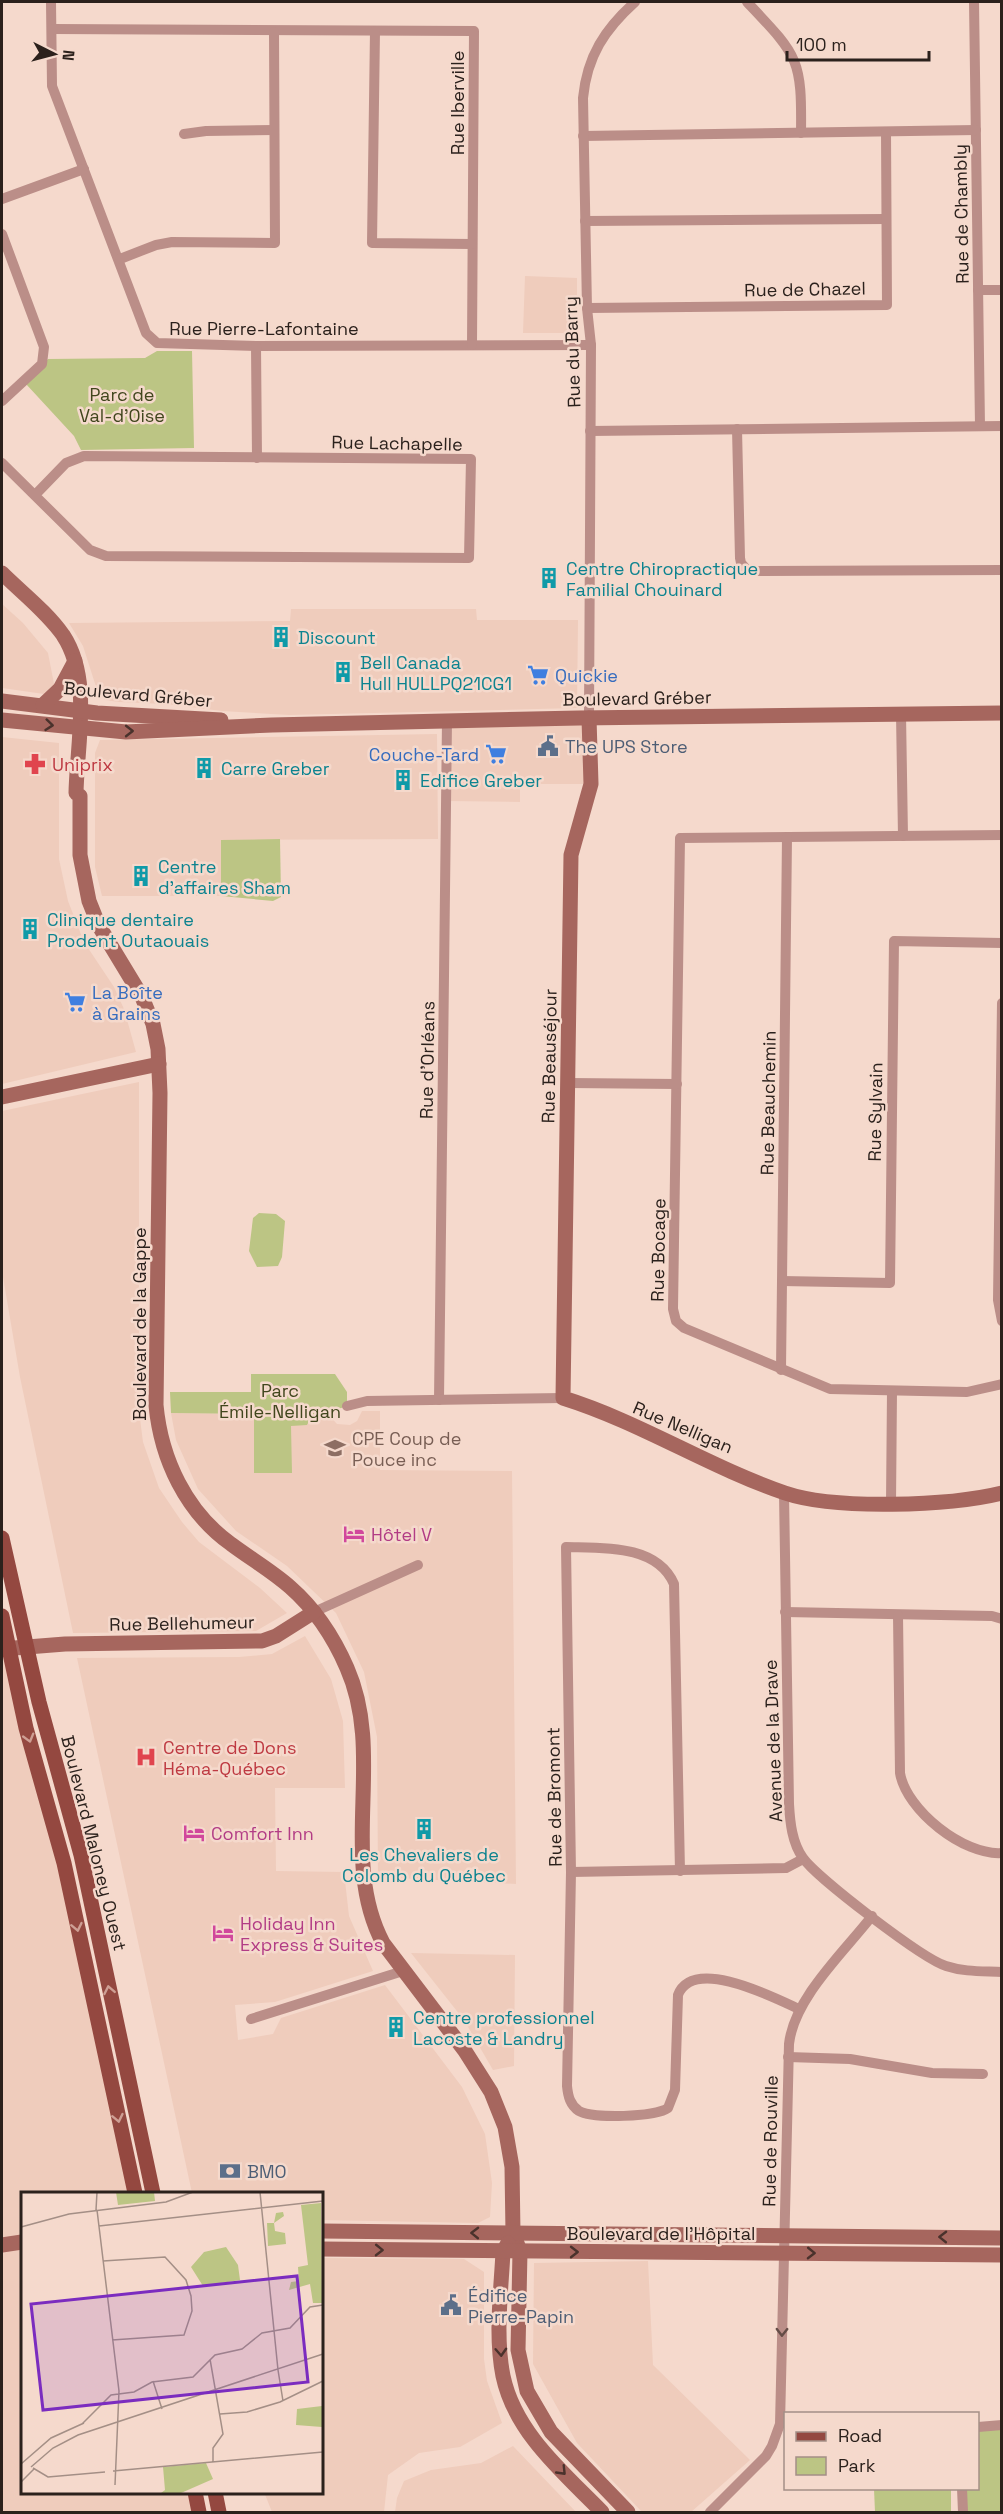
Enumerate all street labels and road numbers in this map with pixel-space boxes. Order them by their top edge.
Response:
street label: Rue Iberville [446,51,469,155]
street label: Rue de Chambly [948,144,974,284]
street label: Rue de Chazel [744,276,866,302]
street label: Rue du Barry [559,296,585,408]
street label: Rue Pierre-Lafontaine [169,317,359,340]
street label: Rue Lachapelle [331,430,463,456]
street label: Boulevard Gréber [63,676,214,712]
street label: Boulevard Gréber [562,685,712,711]
street label: Rue Beauséjour [536,988,562,1124]
street label: Rue d'Orléans [414,1001,440,1119]
street label: Rue Beauchemin [755,1030,781,1176]
street label: Rue Sylvain [863,1062,887,1162]
street label: Rue Bocage [646,1198,670,1302]
street label: Boulevard de la Gappe [128,1227,151,1421]
street label: Rue Nelligan [630,1396,736,1458]
street label: Rue Bellehumeur [109,1610,255,1636]
street label: Avenue de la Drave [759,1659,787,1823]
street label: Rue de Bromont [541,1727,567,1867]
street label: Boulevard Maloney Ouest [56,1733,132,1953]
street label: Rue de Rouville [757,2075,783,2207]
street label: Boulevard de l'Hôpital [567,2222,755,2245]

